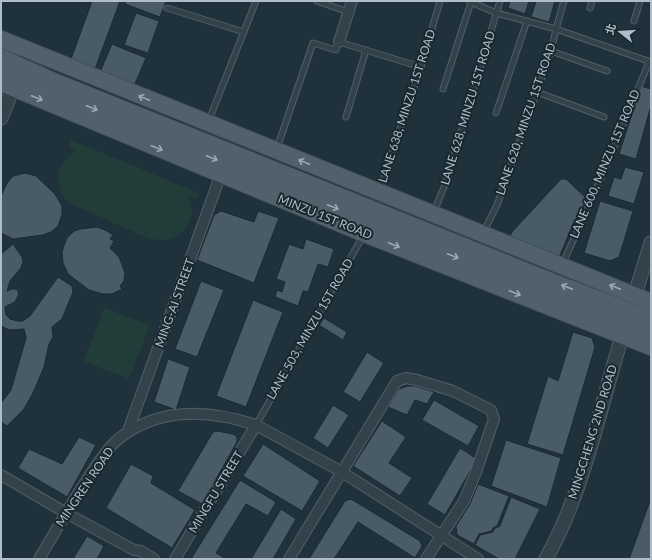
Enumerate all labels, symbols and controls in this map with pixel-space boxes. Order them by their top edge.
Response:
north arrow [600,12,640,52]
text: 北 [602,22,618,36]
street label: LANE 638, MINZU 1ST ROAD [375,27,438,184]
street label: LANE 628, MINZU 1ST ROAD [437,29,498,187]
street label: LANE 620, MINZU 1ST ROAD [492,41,559,197]
street label: LANE 600, MINZU 1ST ROAD [566,87,643,240]
one-way arrow [139,94,151,101]
one-way arrow [30,95,42,103]
one-way arrow [85,105,97,113]
one-way arrow [151,145,163,152]
one-way arrow [206,154,218,162]
one-way arrow [299,158,311,165]
street label: MINZU 1ST ROAD [276,191,374,242]
one-way arrow [326,203,338,211]
one-way arrow [387,242,399,250]
one-way arrow [446,252,458,260]
street label: MING-AI STREET [151,256,198,349]
street label: LANE 503, MINZU 1ST ROAD [263,256,356,402]
one-way arrow [561,283,573,291]
one-way arrow [609,283,621,291]
one-way arrow [508,290,520,298]
street label: MINGCHENG 2ND ROAD [565,363,620,501]
street label: MINGREN ROAD [52,444,117,530]
street label: MINGFU STREET [185,448,246,536]

